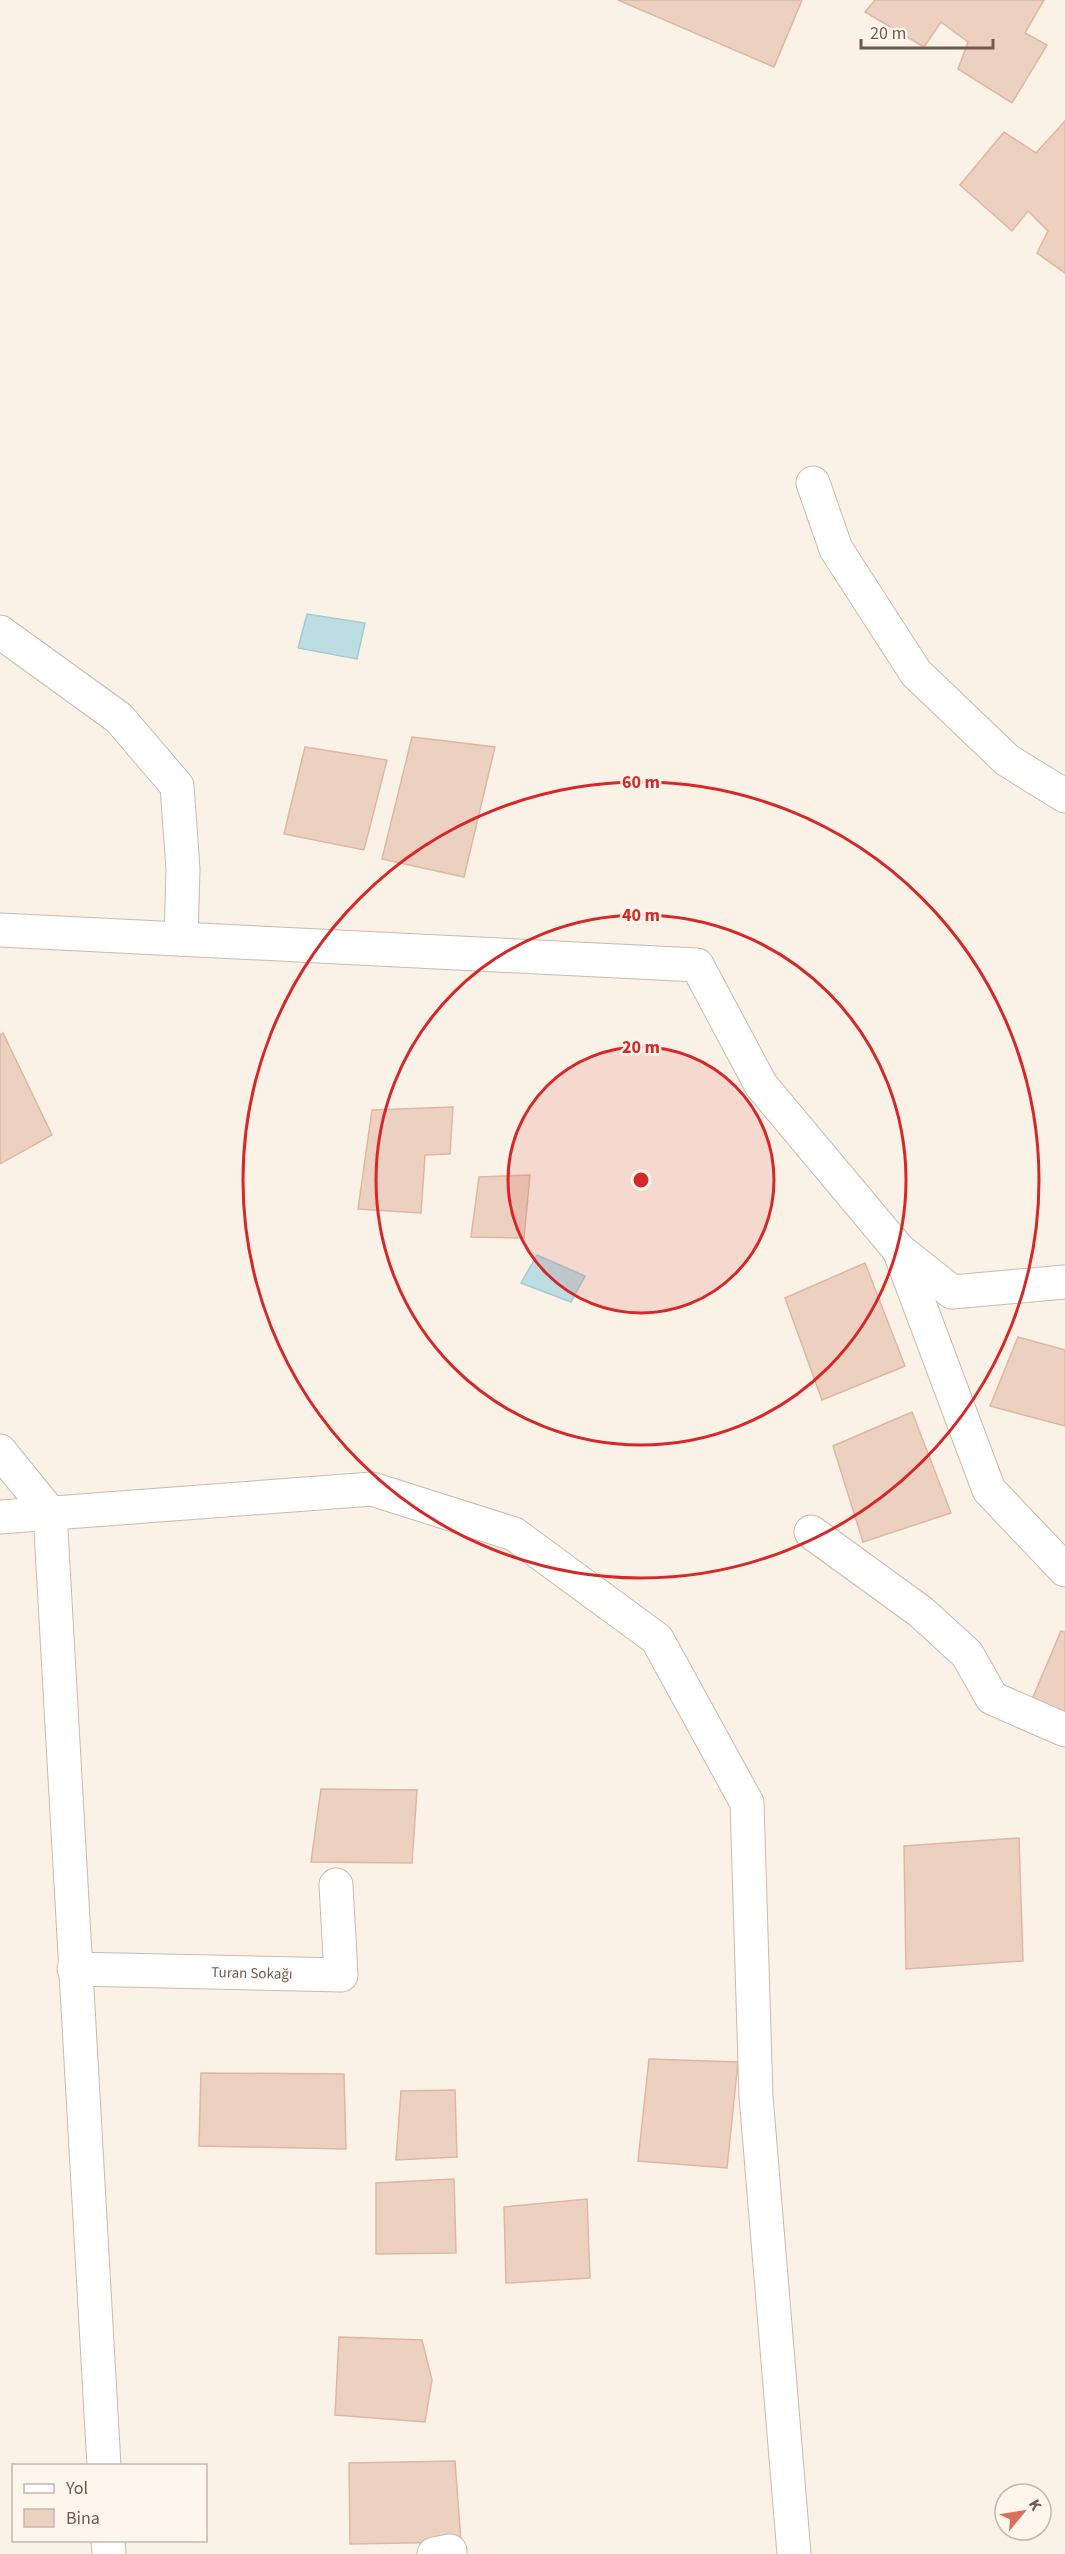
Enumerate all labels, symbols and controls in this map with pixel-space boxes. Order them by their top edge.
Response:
scale bar [861,12,993,50]
text: 20 m [870,21,906,46]
text: 60 m [622,770,660,795]
text: 40 m [622,903,660,928]
text: 20 m [622,1035,660,1060]
centre of rings [631,1170,651,1190]
street label: Turan Sokağı [211,1962,293,1985]
legend [12,2464,207,2542]
text: Yol [65,2476,88,2501]
north arrow [993,2482,1053,2542]
text: K [1023,2495,1047,2515]
text: Bina [66,2506,100,2531]

